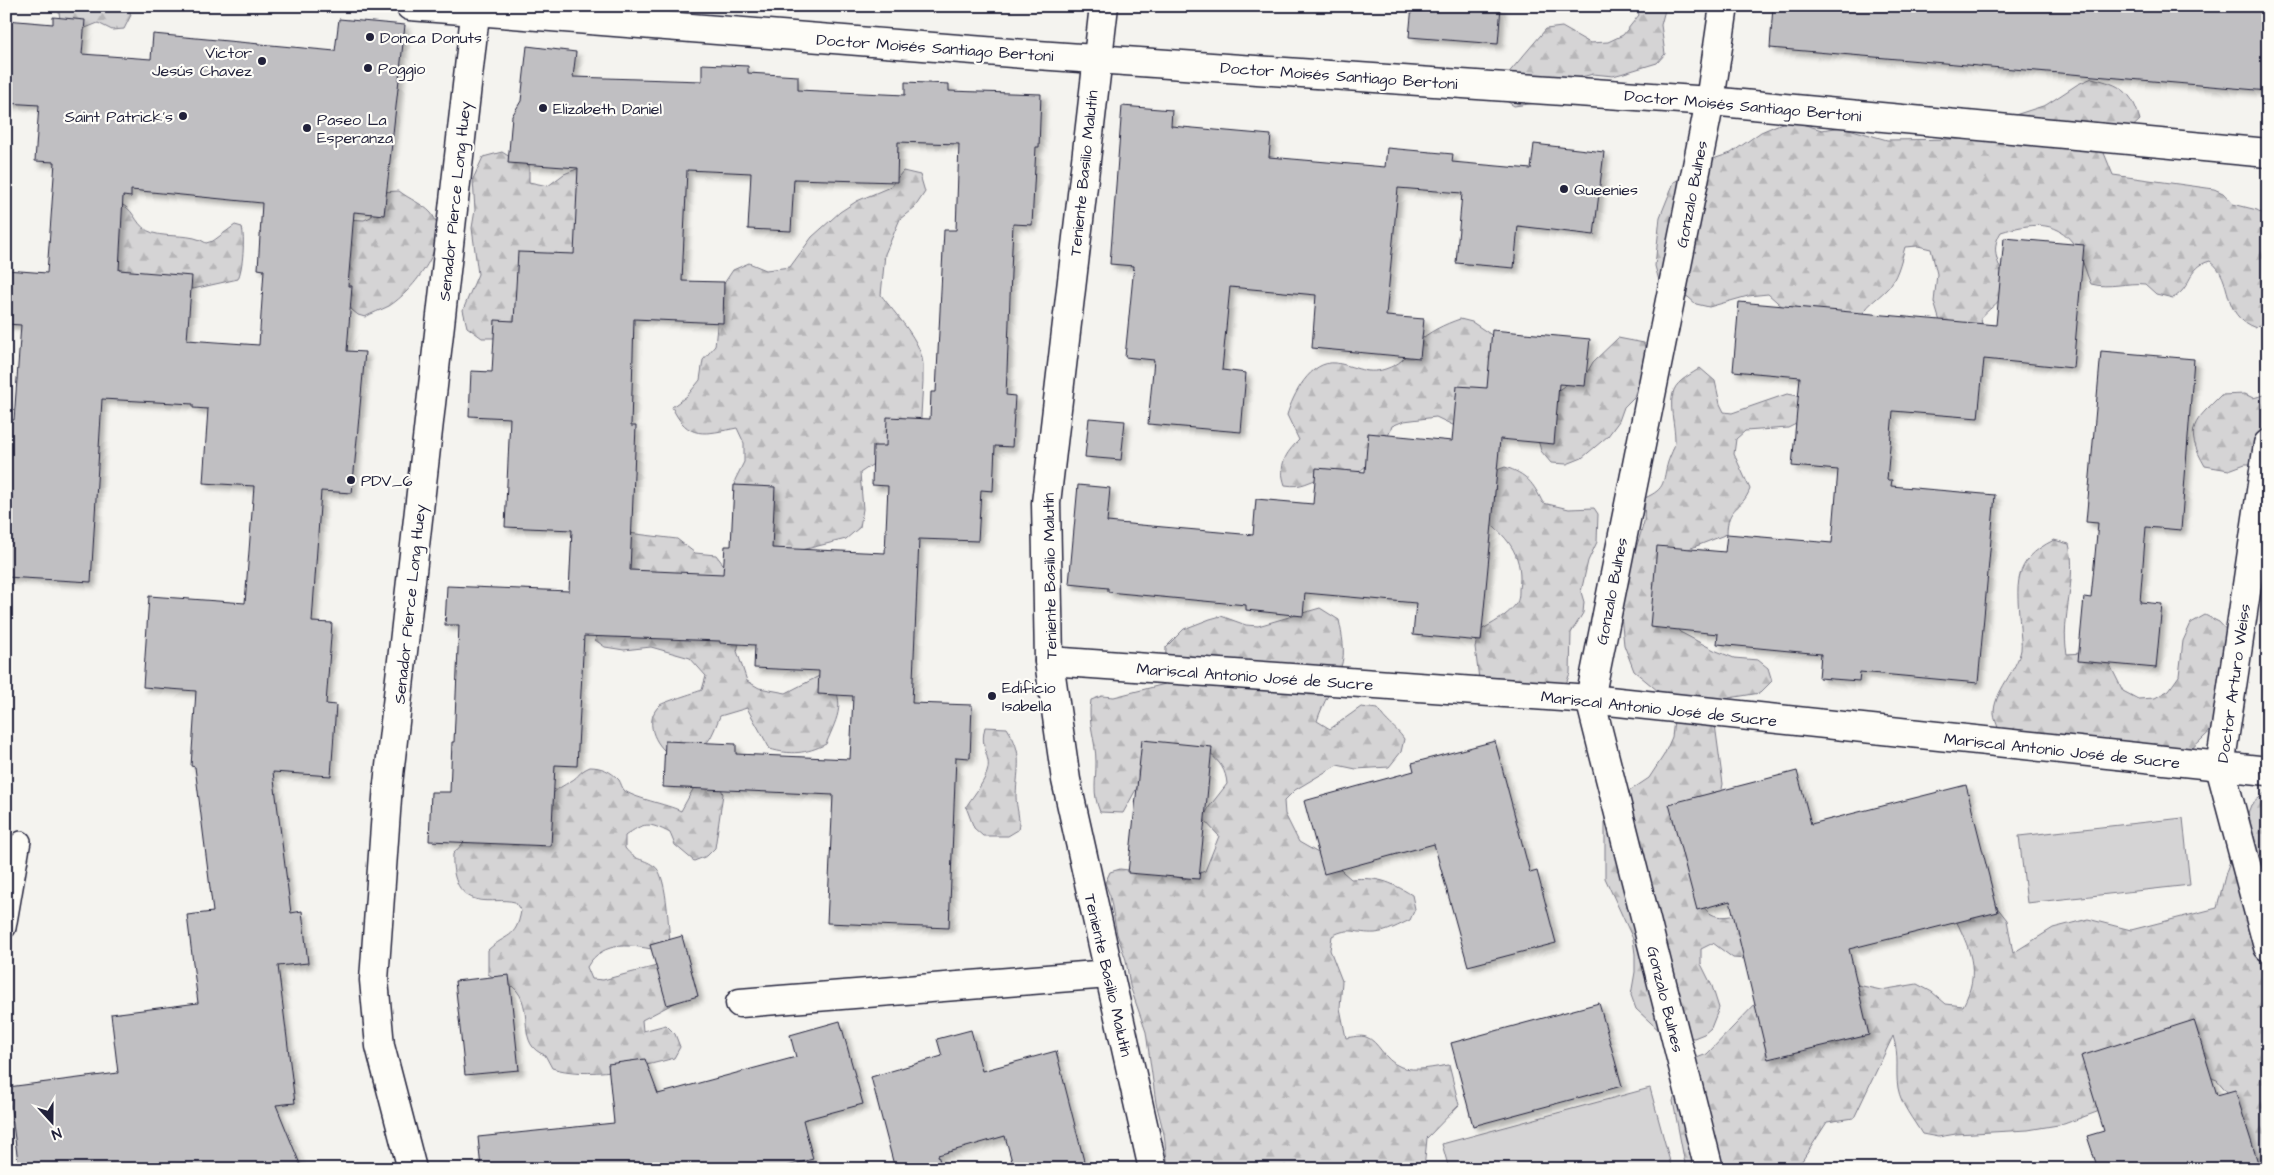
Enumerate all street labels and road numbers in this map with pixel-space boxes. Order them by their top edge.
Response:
street label: Doctor Moisés Santiago Bertoni [815,29,1055,68]
street label: Doctor Moisés Santiago Bertoni [1219,57,1459,96]
street label: Doctor Moisés Santiago Bertoni [1623,85,1863,128]
street label: Teniente Basilio Malutín [1064,89,1104,257]
street label: Senador Pierce Long Huey [434,100,477,302]
street label: Gonzalo Bulnes [1671,139,1713,250]
street label: Teniente Basilio Malutín [1038,493,1062,659]
street label: Senador Pierce Long Huey [389,503,432,705]
street label: Gonzalo Bulnes [1591,536,1633,647]
street label: Doctor Arturo Weiss [2212,602,2256,764]
street label: Mariscal Antonio José de Sucre [1136,658,1374,696]
street label: Mariscal Antonio José de Sucre [1540,686,1778,732]
street label: Mariscal Antonio José de Sucre [1943,728,2181,774]
street label: Teniente Basilio Malutín [1079,892,1137,1059]
street label: Gonzalo Bulnes [1641,944,1689,1055]

